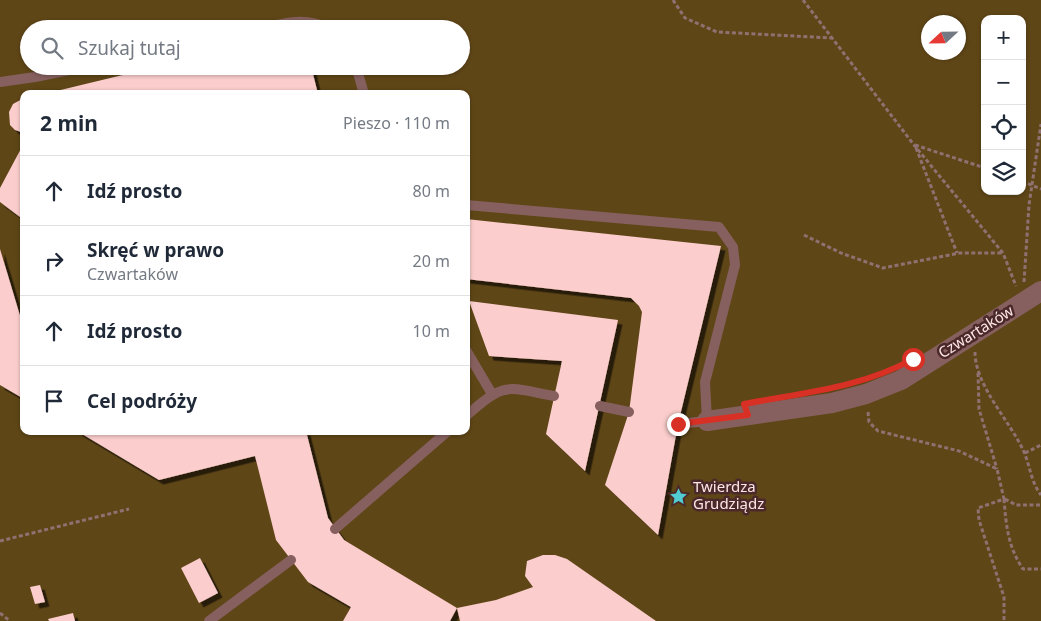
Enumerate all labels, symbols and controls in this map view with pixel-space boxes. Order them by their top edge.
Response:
north arrow [921,15,966,60]
map controls [981,15,1026,195]
button: + [981,15,1026,60]
search box [20,20,470,75]
icon: search [38,34,66,62]
text: Szukaj tutaj [78,35,181,61]
button: − [981,60,1026,105]
button: locate [981,105,1026,150]
text: 2 min [40,109,98,137]
text: Pieszo · 110 m [343,112,450,134]
button: layers [981,150,1026,195]
icon: ahead [40,177,68,205]
text: Idź prosto [87,178,182,204]
text: 80 m [413,180,450,202]
text: Skręć w prawo [87,237,224,263]
icon: right [40,247,68,275]
text: 20 m [413,250,450,272]
text: Czwartaków [87,263,178,285]
street label: Czwartaków [934,300,1017,362]
icon: ahead [40,317,68,345]
text: Idź prosto [87,318,182,344]
text: 10 m [413,320,450,342]
route start [902,348,925,371]
icon: arrive [40,387,68,415]
text: Cel podróży [87,388,197,414]
route end [667,413,690,436]
place label: Twierdza Grudziądz [693,476,764,513]
place icon: Twierdza Grudziądz [669,486,689,506]

